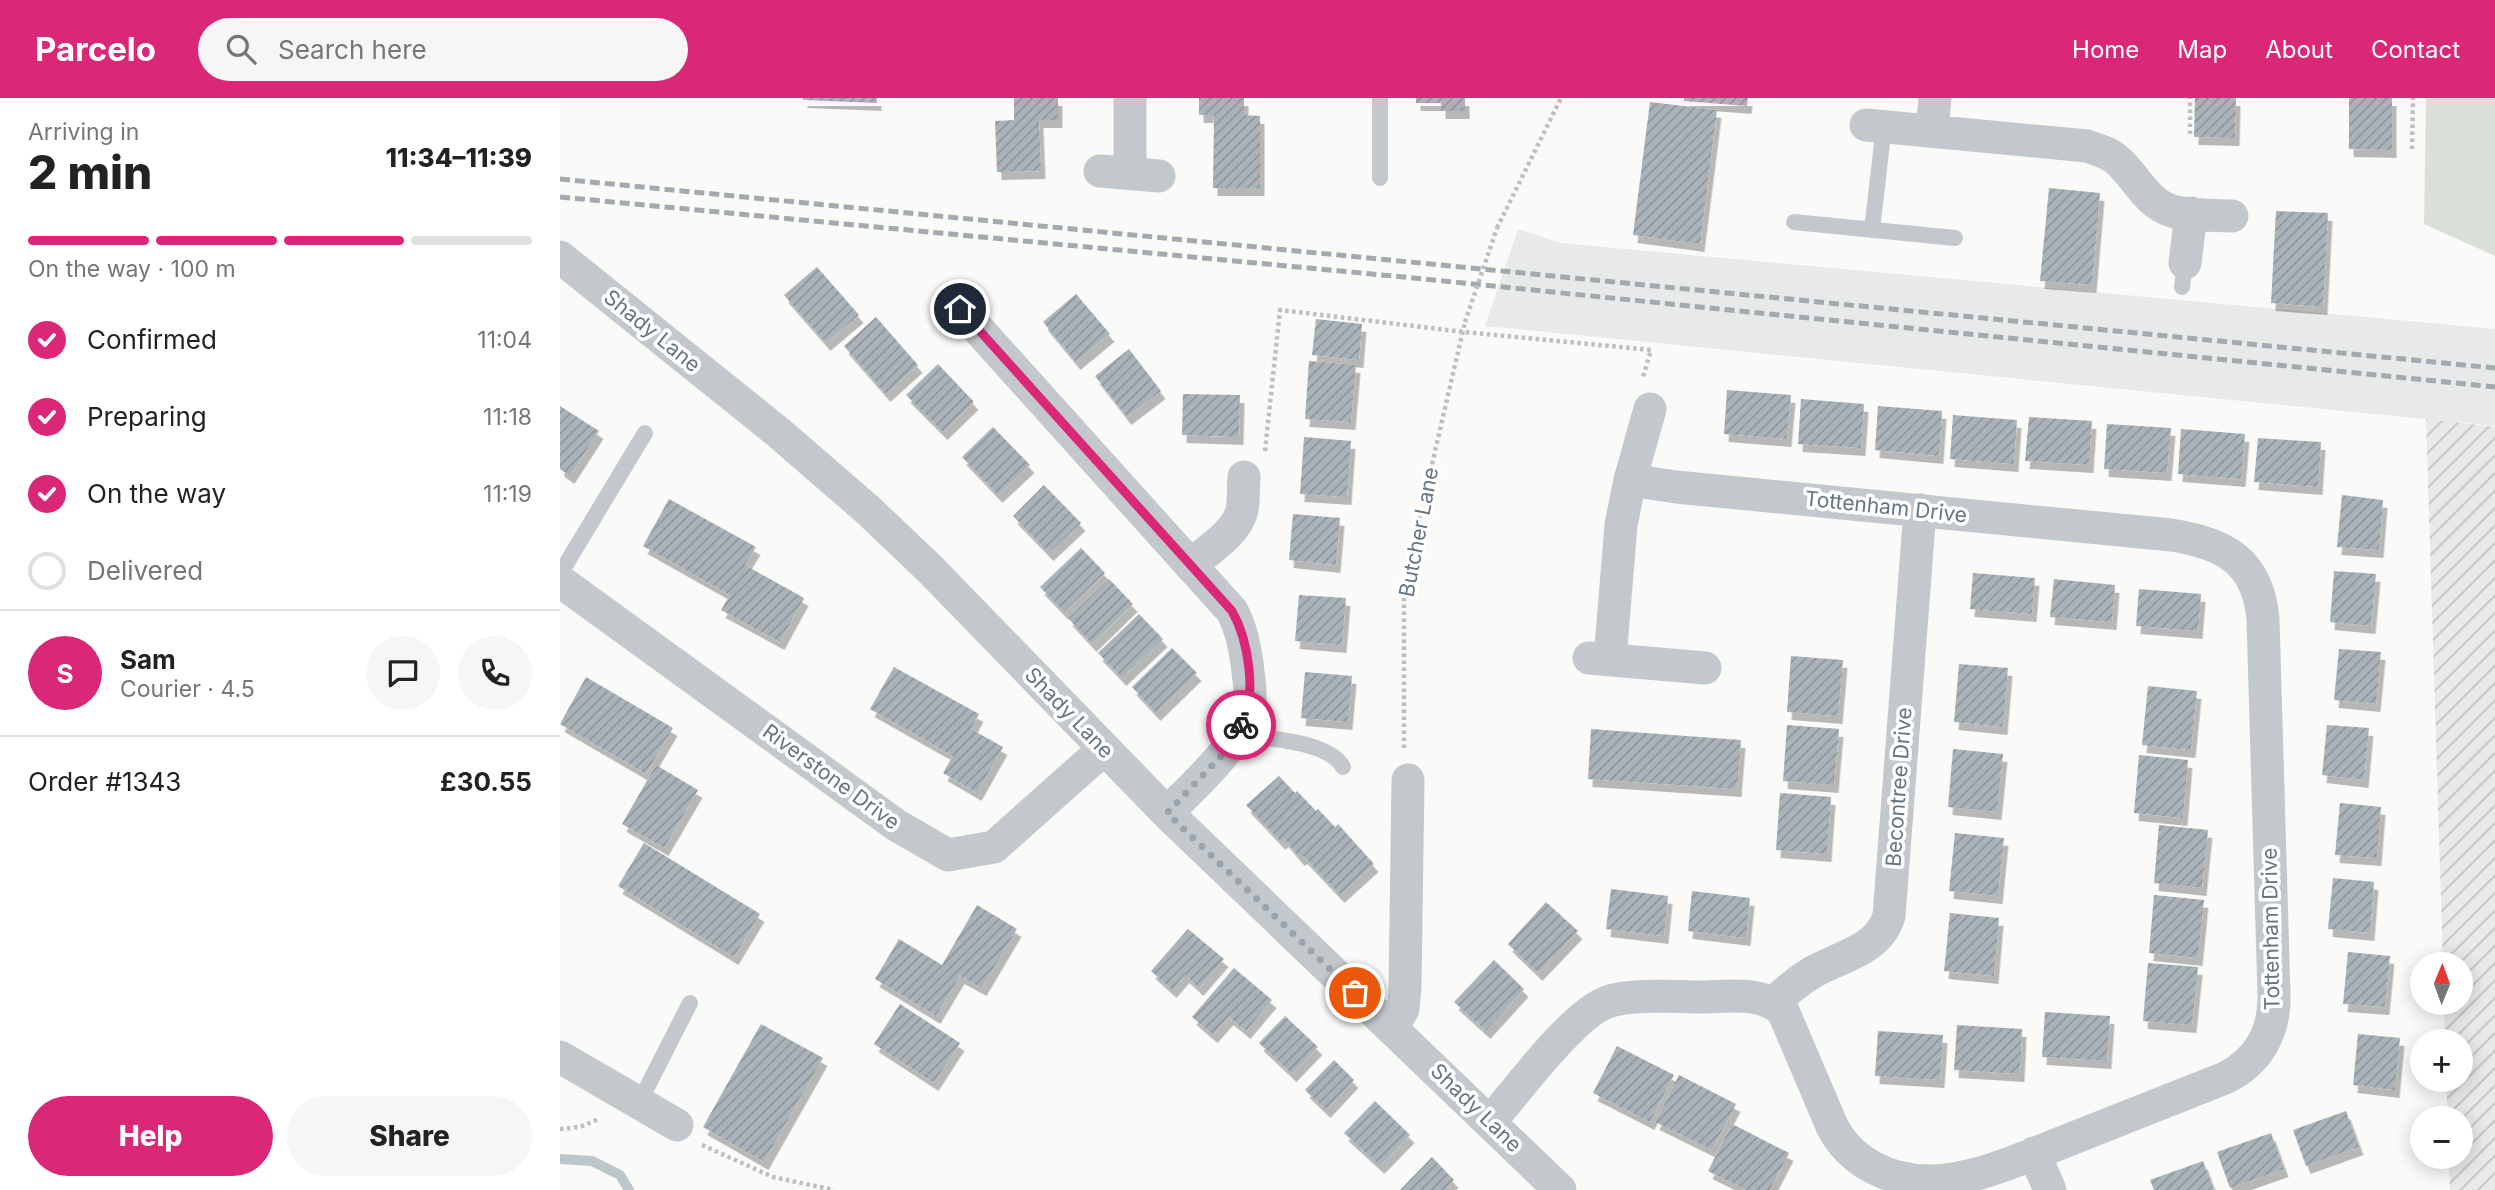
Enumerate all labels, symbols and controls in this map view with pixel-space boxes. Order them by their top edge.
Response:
search box [198,18,688,81]
text: Parcelo [35,29,156,69]
icon: search [222,30,260,68]
text: Search here [278,34,427,65]
text: Home [2072,35,2139,64]
text: Map [2177,35,2227,64]
text: About [2265,35,2333,64]
text: Contact [2371,35,2460,64]
text: Arriving in [28,118,139,146]
text: 11:34–11:39 [386,142,532,173]
text: 2 min [28,144,152,200]
text: On the way · 100 m [28,255,236,283]
pin [930,279,990,339]
street label: Shady Lane [599,284,706,377]
icon: home [941,290,979,328]
icon: check [28,321,66,359]
text: Confirmed [87,324,217,355]
text: 11:04 [477,326,532,354]
icon: check [28,398,66,436]
text: Preparing [87,401,207,432]
text: 11:18 [483,403,532,431]
street label: Butcher Lane [1394,465,1443,599]
icon: check [28,475,66,513]
text: On the way [87,478,226,509]
text: 11:19 [483,480,532,508]
street label: Tottenham Drive [1804,486,1968,527]
text: Delivered [87,555,203,586]
button: chat [366,636,440,710]
button: phone [458,636,532,710]
text: Sam [120,644,176,675]
text: S [56,658,74,689]
street label: Shady Lane [1020,662,1119,763]
text: Courier · 4.5 [120,675,255,703]
courier [1206,690,1276,760]
icon: bike [1222,706,1260,744]
street label: Becontree Drive [1880,706,1917,868]
street label: Riverstone Drive [758,719,905,835]
text: Order #1343 [28,766,181,797]
text: £30.55 [440,766,532,797]
street label: Tottenham Drive [2257,847,2284,1011]
north arrow [2410,952,2473,1015]
map controls [2410,952,2473,1169]
pin [1325,963,1385,1023]
icon: bag [1336,974,1374,1012]
button: + [2410,1029,2473,1092]
street label: Shady Lane [1426,1058,1527,1157]
button: Help [28,1096,273,1176]
button: Share [287,1096,532,1176]
button: − [2410,1106,2473,1169]

